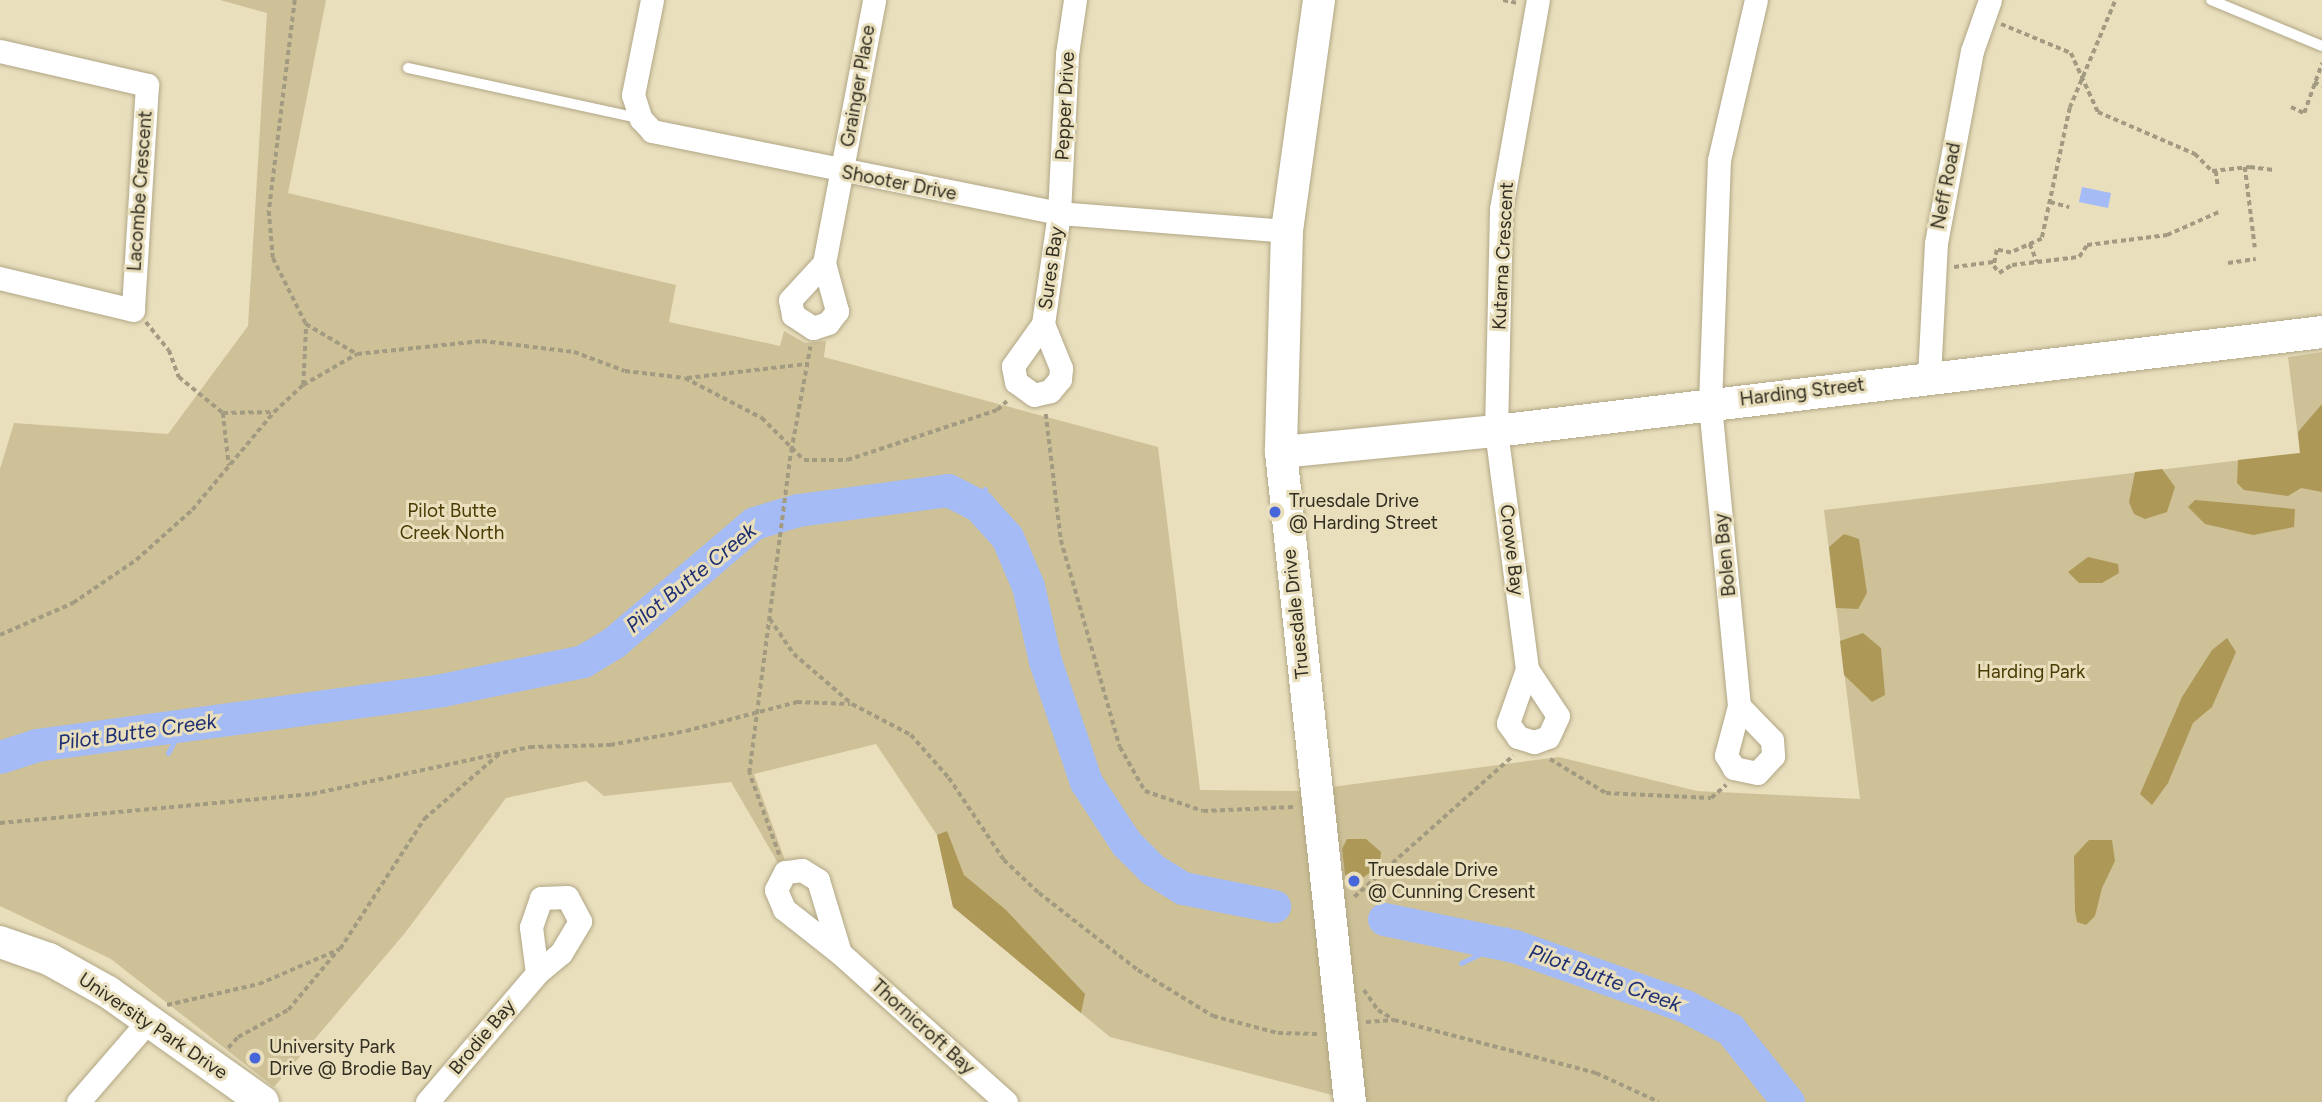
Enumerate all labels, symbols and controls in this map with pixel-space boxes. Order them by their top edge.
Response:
street label: Grainger Place [836,23,880,149]
street label: Pepper Drive [1051,51,1079,161]
street label: Lacombe Crescent [123,110,157,272]
street label: Neff Road [1926,141,1966,231]
street label: Shooter Drive [839,161,959,205]
street label: Kutarna Crescent [1488,181,1518,331]
street label: Sures Bay [1034,225,1068,311]
street label: Harding Street [1738,373,1866,411]
place label: Truesdale Drive @ Harding Street [1289,490,1438,534]
park label: Pilot Butte Creek North [400,500,504,544]
street label: Crowe Bay [1495,503,1529,597]
marker: Truesdale Drive @ Harding Street [1267,504,1283,520]
street label: Bolen Bay [1709,512,1741,598]
water label: Pilot Butte Creek [621,518,761,638]
street label: Truesdale Drive [1278,548,1314,680]
park label: Harding Park [1977,661,2085,683]
water label: Pilot Butte Creek [56,708,218,756]
place label: Truesdale Drive @ Cunning Cresent [1368,859,1535,903]
marker: Truesdale Drive @ Cunning Cresent [1346,873,1362,889]
water label: Pilot Butte Creek [1525,939,1685,1017]
street label: University Park Drive [74,968,232,1084]
street label: Thornicroft Bay [867,975,979,1079]
street label: Brodie Bay [444,995,520,1079]
place label: University Park Drive @ Brodie Bay [269,1036,432,1080]
marker: University Park Drive @ Brodie Bay [247,1050,263,1066]

